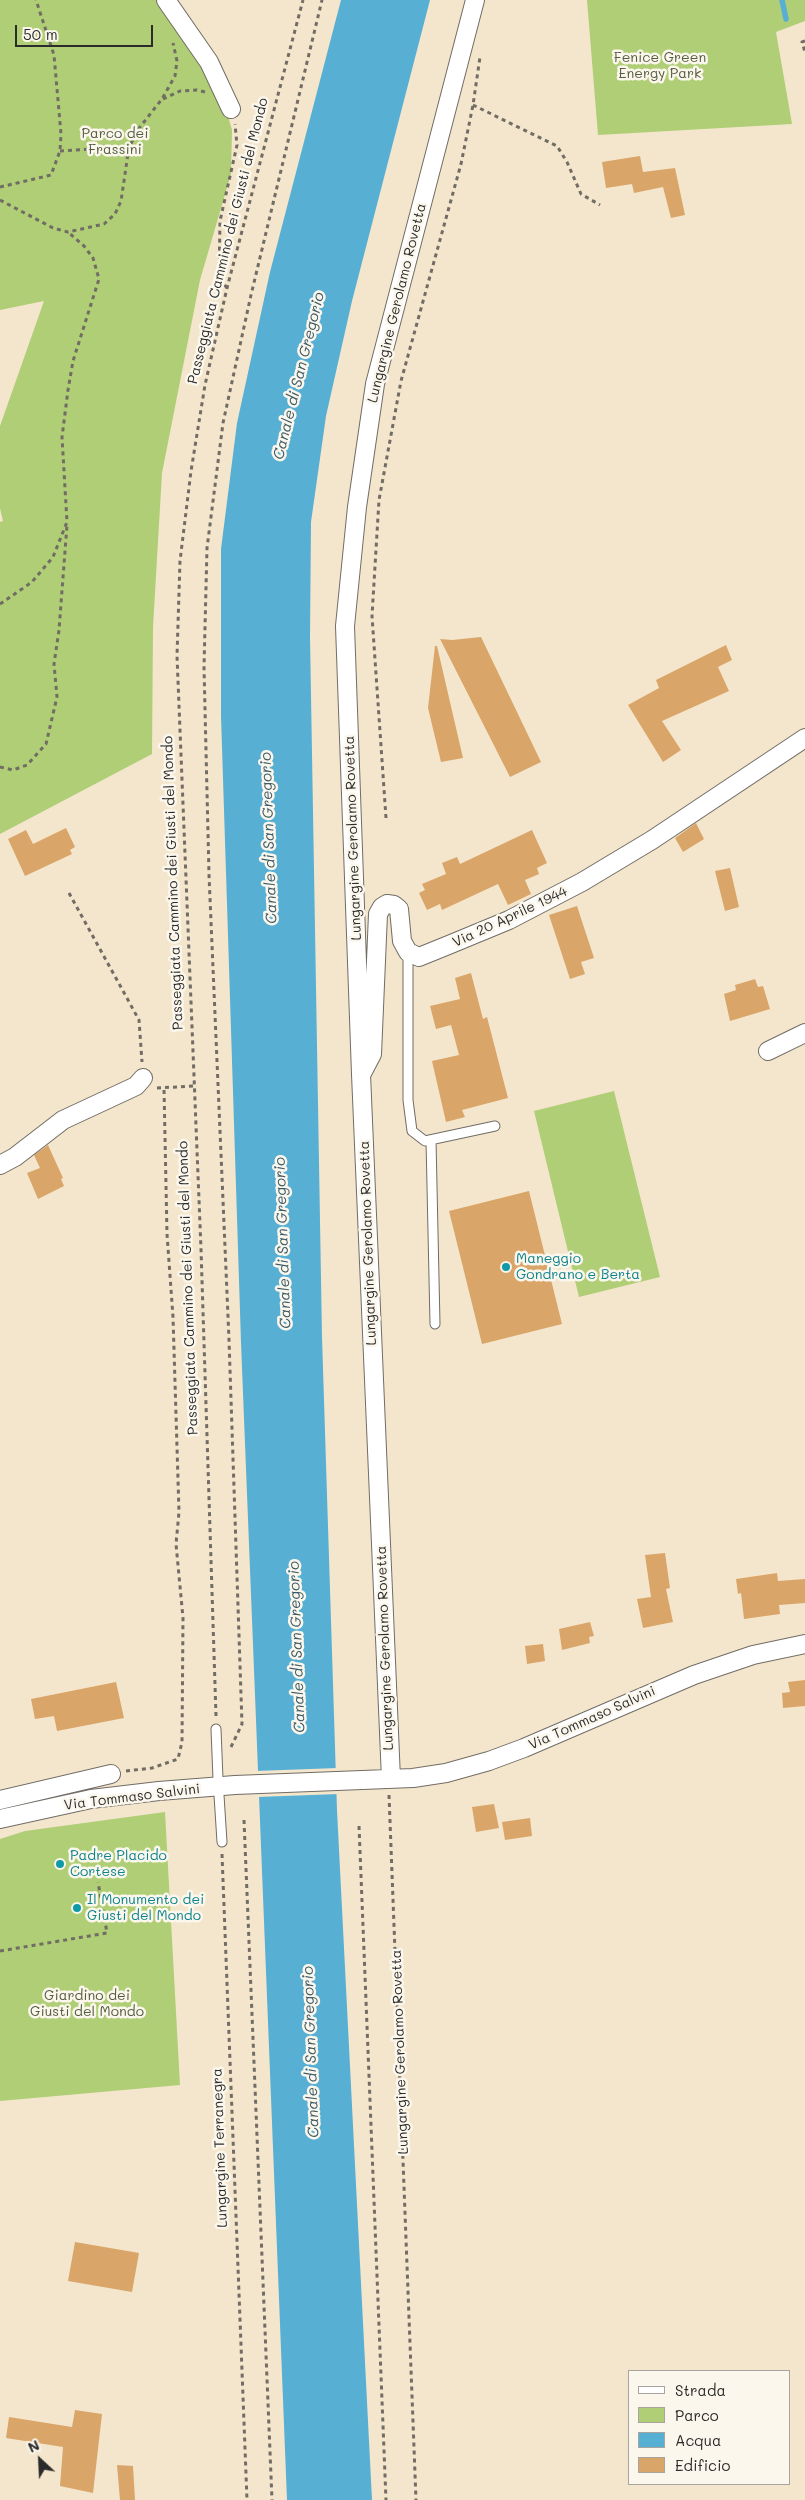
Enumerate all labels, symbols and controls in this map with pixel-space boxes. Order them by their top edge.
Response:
scale bar [18,15,155,47]
text: 50 m [23,24,58,44]
park label: Fenice Green Energy Park [614,50,706,82]
street label: Passeggiata Cammino dei Giusti del Mondo [184,96,272,386]
park label: Parco dei Frassini [81,126,149,158]
street label: Lungargine Gerolamo Rovetta [364,202,430,404]
water label: Canale di San Gregorio [269,290,329,462]
street label: Lungargine Gerolamo Rovetta [341,735,365,941]
street label: Passeggiata Cammino dei Giusti del Mondo [159,736,187,1030]
water label: Canale di San Gregorio [257,752,281,924]
street label: Via 20 Aprile 1944 [450,883,570,951]
street label: Lungargine Gerolamo Rovetta [356,1140,380,1346]
street label: Passeggiata Cammino dei Giusti del Mondo [174,1141,202,1435]
water label: Canale di San Gregorio [271,1157,295,1329]
place label: Maneggio Gondrano e Berta [516,1251,640,1284]
marker: Maneggio Gondrano e Berta [500,1261,512,1273]
street label: Lungargine Gerolamo Rovetta [373,1545,397,1751]
water label: Canale di San Gregorio [285,1561,309,1733]
street label: Via Tommaso Salvini [526,1682,658,1754]
street label: Via Tommaso Salvini [63,1780,201,1814]
place label: Padre Placido Cortese [70,1848,167,1880]
marker: Padre Placido Cortese [54,1858,66,1870]
place label: Il Monumento dei Giusti del Mondo [87,1892,204,1924]
marker: Il Monumento dei Giusti del Mondo [71,1902,83,1914]
street label: Lungargine Gerolamo Rovetta [388,1949,412,2155]
water label: Canale di San Gregorio [299,1966,323,2138]
park label: Giardino dei Giusti del Mondo [30,1988,144,2020]
street label: Lungargine Terranegra [209,2068,231,2228]
legend [628,2370,790,2485]
text: Strada [675,2380,726,2400]
text: Parco [675,2405,719,2425]
text: Acqua [675,2430,721,2450]
north arrow [15,2435,65,2485]
text: N [25,2435,42,2457]
text: Edificio [675,2455,730,2475]

